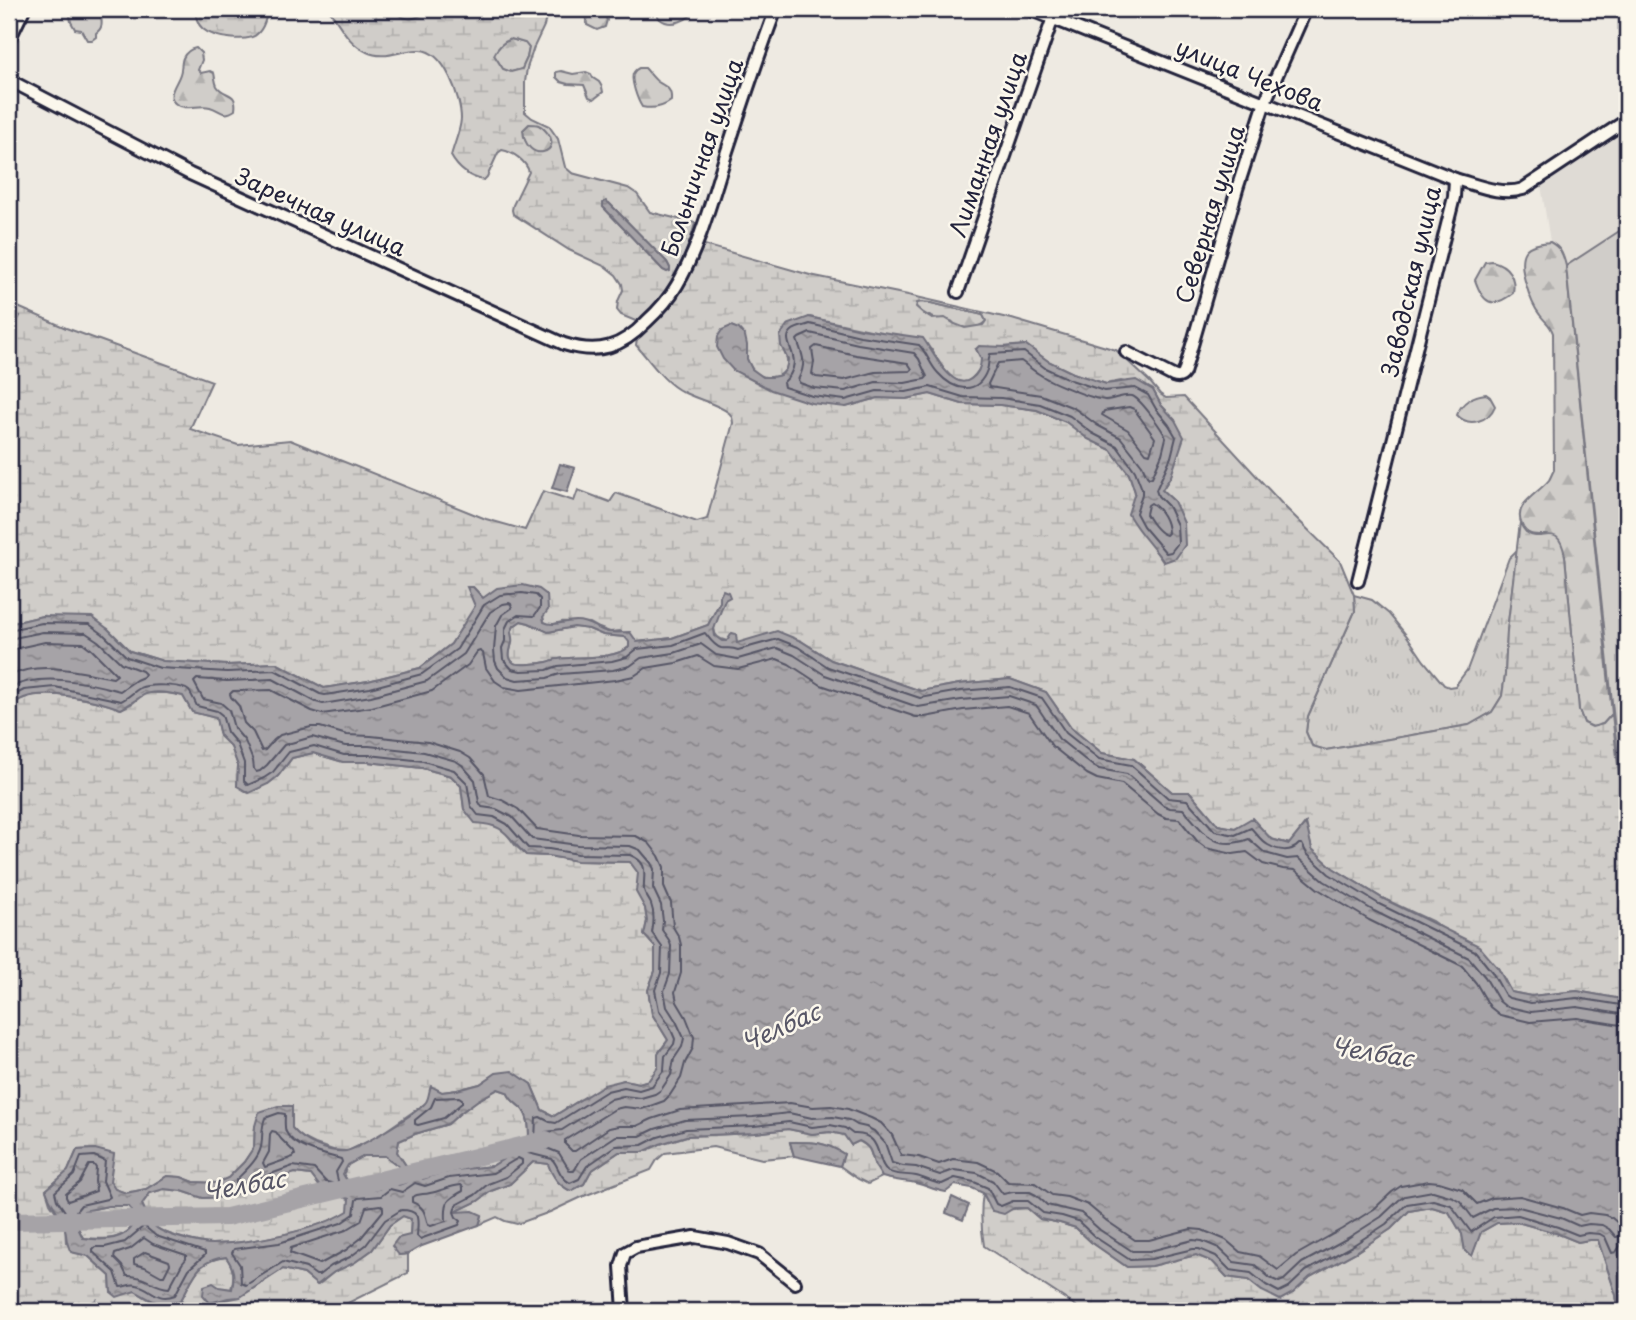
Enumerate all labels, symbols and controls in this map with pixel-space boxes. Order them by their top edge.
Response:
street label: улица Чехова [1171,28,1330,120]
street label: Лиманная улица [939,46,1035,241]
street label: Больничная улица [651,53,751,261]
street label: Северная улица [1165,120,1253,308]
street label: Заречная улица [230,158,412,264]
street label: Заводская улица [1371,182,1449,380]
water label: Челбас [735,992,827,1059]
water label: Челбас [1328,1027,1418,1076]
water label: Челбас [200,1159,290,1209]

